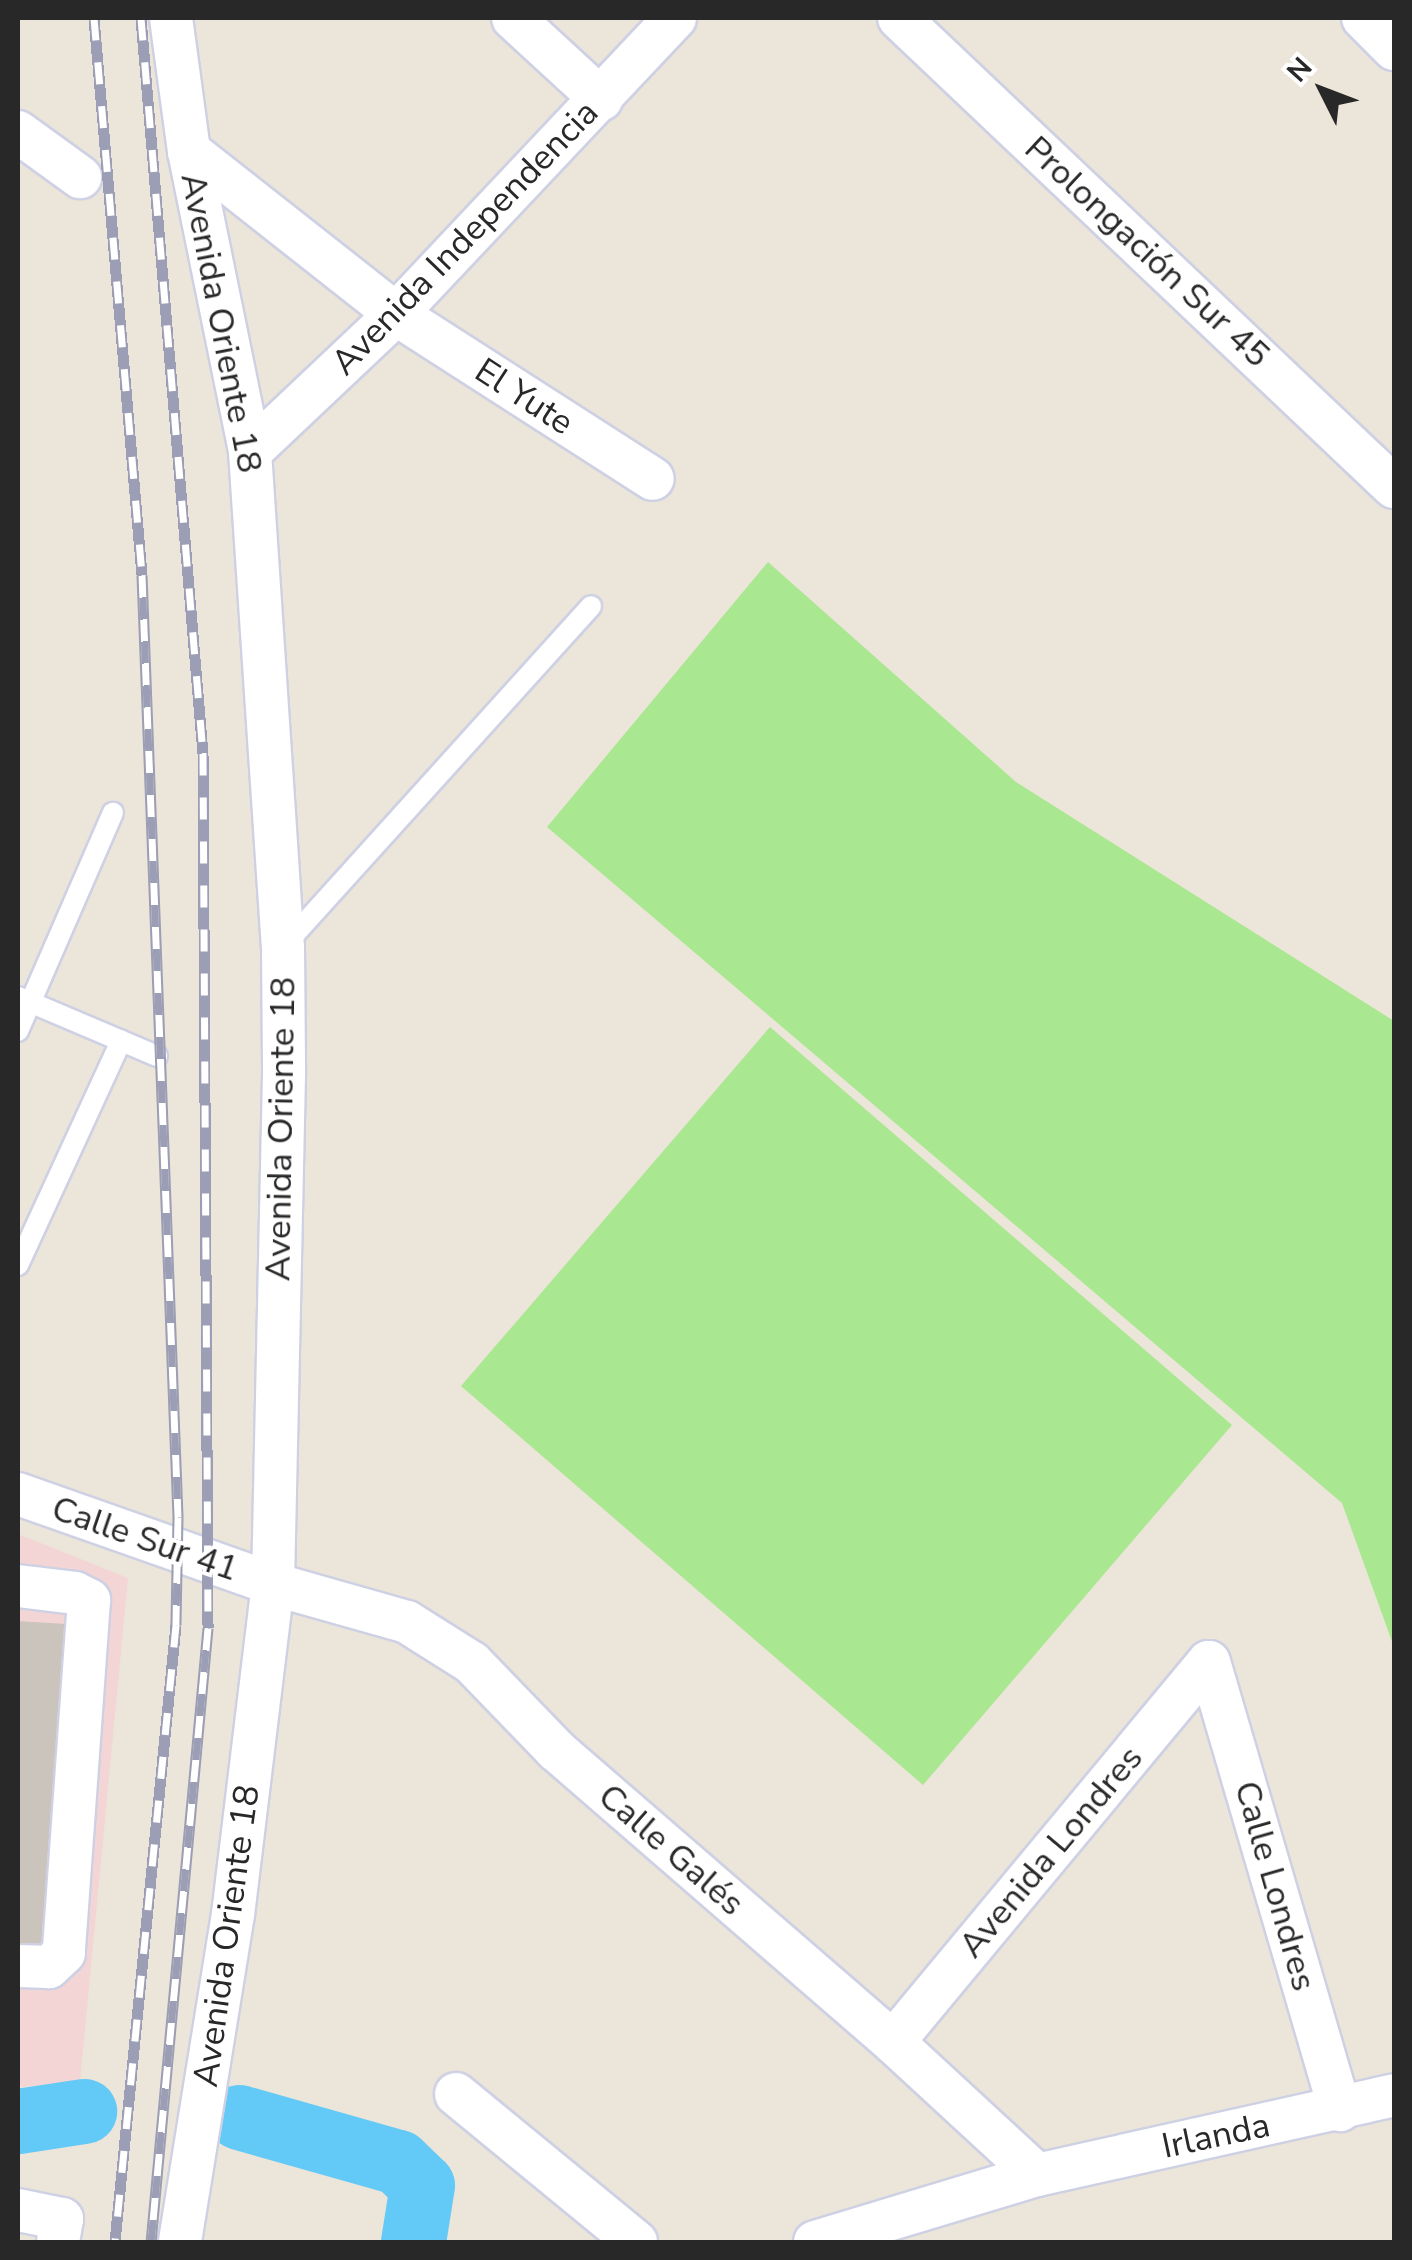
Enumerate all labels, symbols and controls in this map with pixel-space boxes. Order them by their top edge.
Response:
north arrow [1272,40,1372,140]
text: N [1279,49,1321,90]
street label: Avenida Independencia [323,92,607,384]
street label: Prolongación Sur 45 [1016,128,1278,376]
street label: Avenida Oriente 18 [171,169,271,477]
street label: El Yute [467,350,581,444]
street label: Avenida Oriente 18 [257,976,305,1282]
street label: Calle Sur 41 [46,1488,244,1590]
street label: Avenida Londres [950,1738,1152,1966]
street label: Calle Galés [590,1775,752,1925]
street label: Calle Londres [1225,1776,1325,1996]
street label: Avenida Oriente 18 [185,1782,269,2090]
street label: Irlanda [1158,2104,1274,2168]

